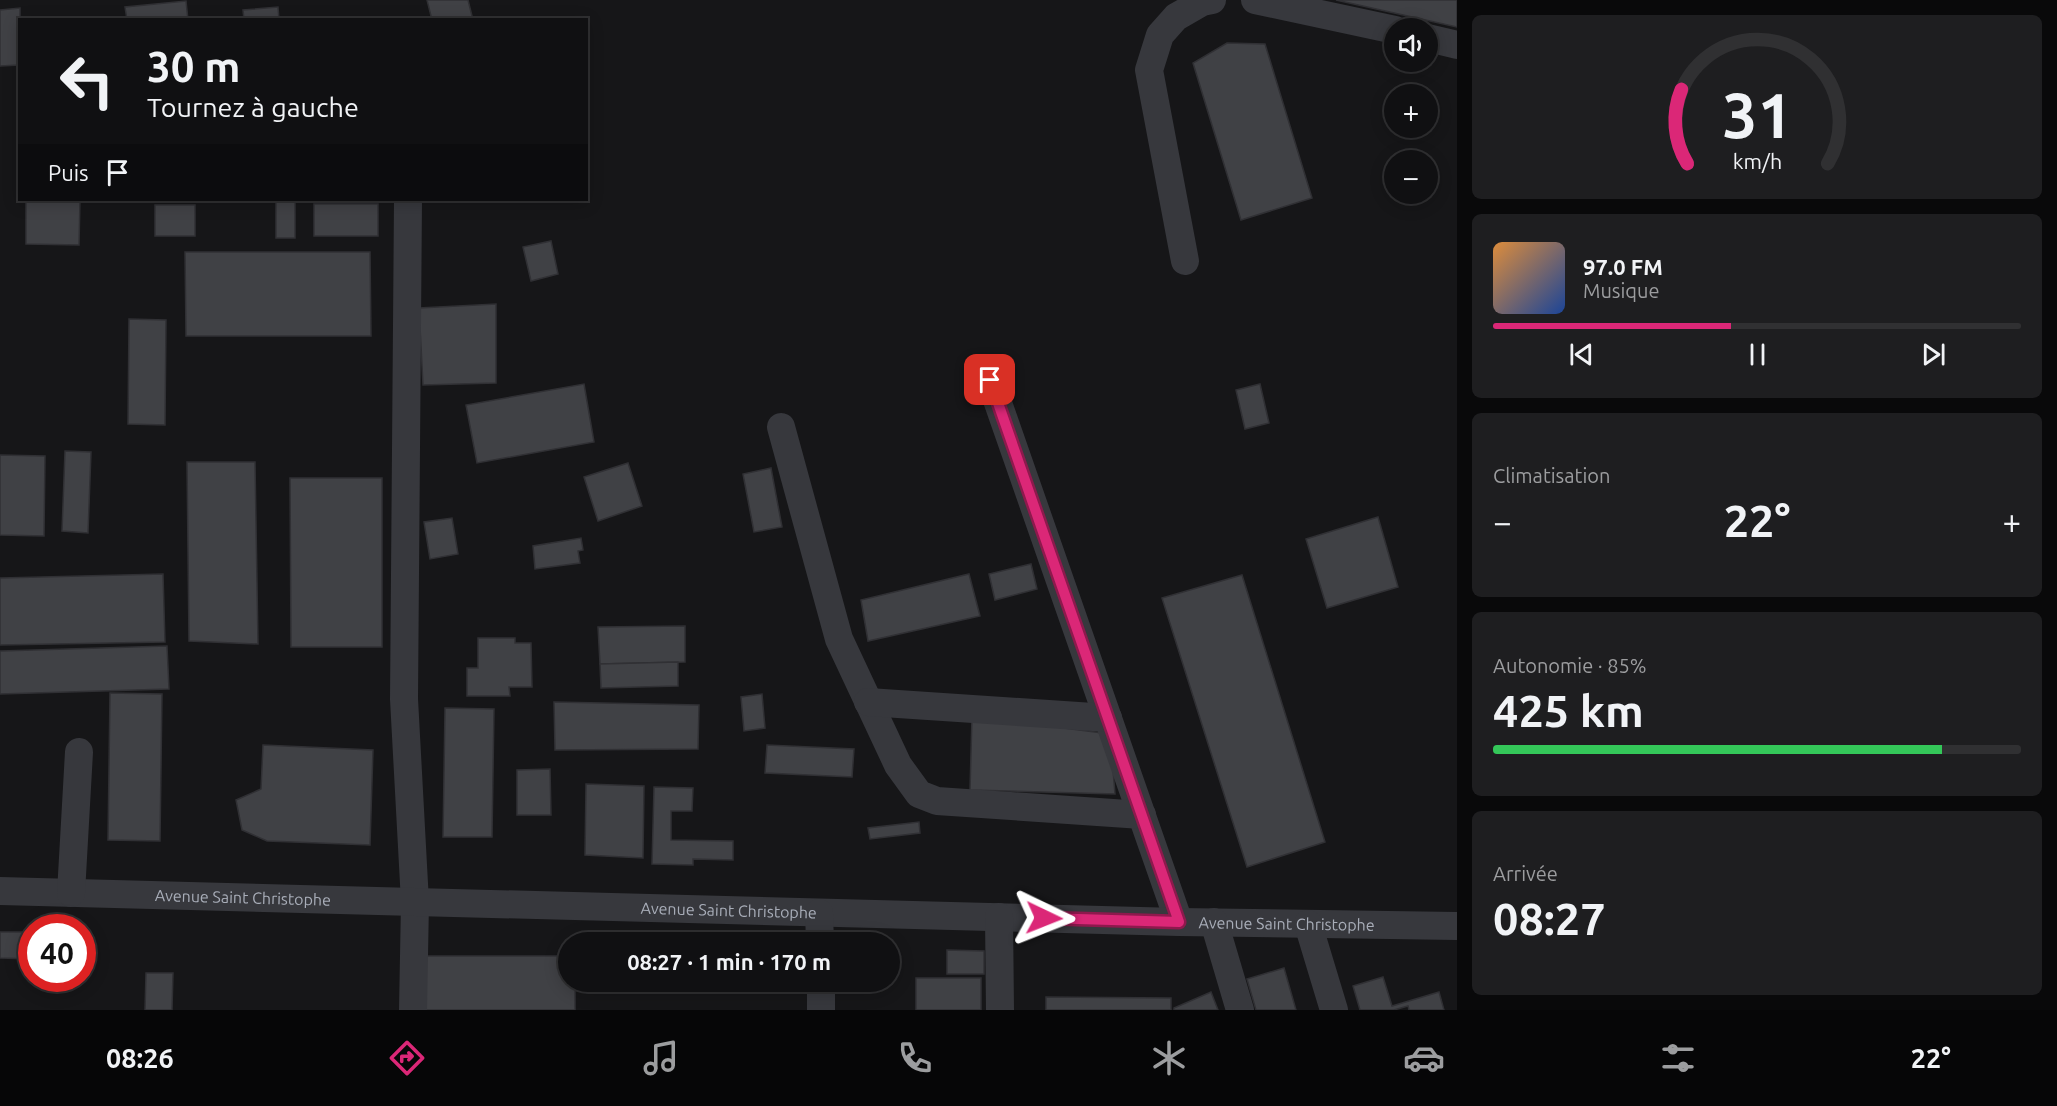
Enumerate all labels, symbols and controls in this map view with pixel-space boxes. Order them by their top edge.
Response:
map controls [1384,18,1438,204]
button: sound [1384,18,1438,72]
icon: left [48,42,126,120]
text: 30 m [147,43,241,90]
text: 31 [1722,80,1792,150]
button: + [1384,84,1438,138]
text: Tournez à gauche [147,92,359,122]
text: km/h [1732,149,1782,173]
button: − [1384,150,1438,204]
icon: arrive [101,156,134,189]
text: Puis [48,160,89,185]
text: 97.0 FM [1583,254,1663,279]
text: Musique [1583,279,1660,302]
icon: previous [1565,338,1598,371]
icon: pause [1741,338,1774,371]
icon: next [1917,338,1950,371]
pin [964,354,1015,405]
icon: arrive [973,363,1006,396]
text: Climatisation [1493,464,1610,487]
text: 22° [1724,495,1790,546]
text: − [1493,503,1512,540]
text: + [2002,503,2021,540]
text: Autonomie · 85% [1493,654,1647,677]
text: 425 km [1493,685,1644,736]
text: Arrivée [1493,862,1558,885]
street label: Avenue Saint Christophe [155,886,331,909]
position arrow [1012,886,1076,950]
text: 08:27 [1493,893,1606,944]
street label: Avenue Saint Christophe [640,899,817,921]
street label: Avenue Saint Christophe [1198,913,1375,934]
speed limit sign: 40 [18,914,96,992]
text: 08:27 · 1 min · 170 m [627,949,831,974]
icon: directions [386,1037,428,1079]
icon: music [640,1037,682,1079]
icon: phone [894,1037,936,1079]
icon: climate [1148,1037,1190,1079]
icon: car [1403,1037,1445,1079]
icon: filters [1657,1037,1699,1079]
text: 08:26 [106,1043,174,1073]
text: 22° [1911,1043,1951,1073]

